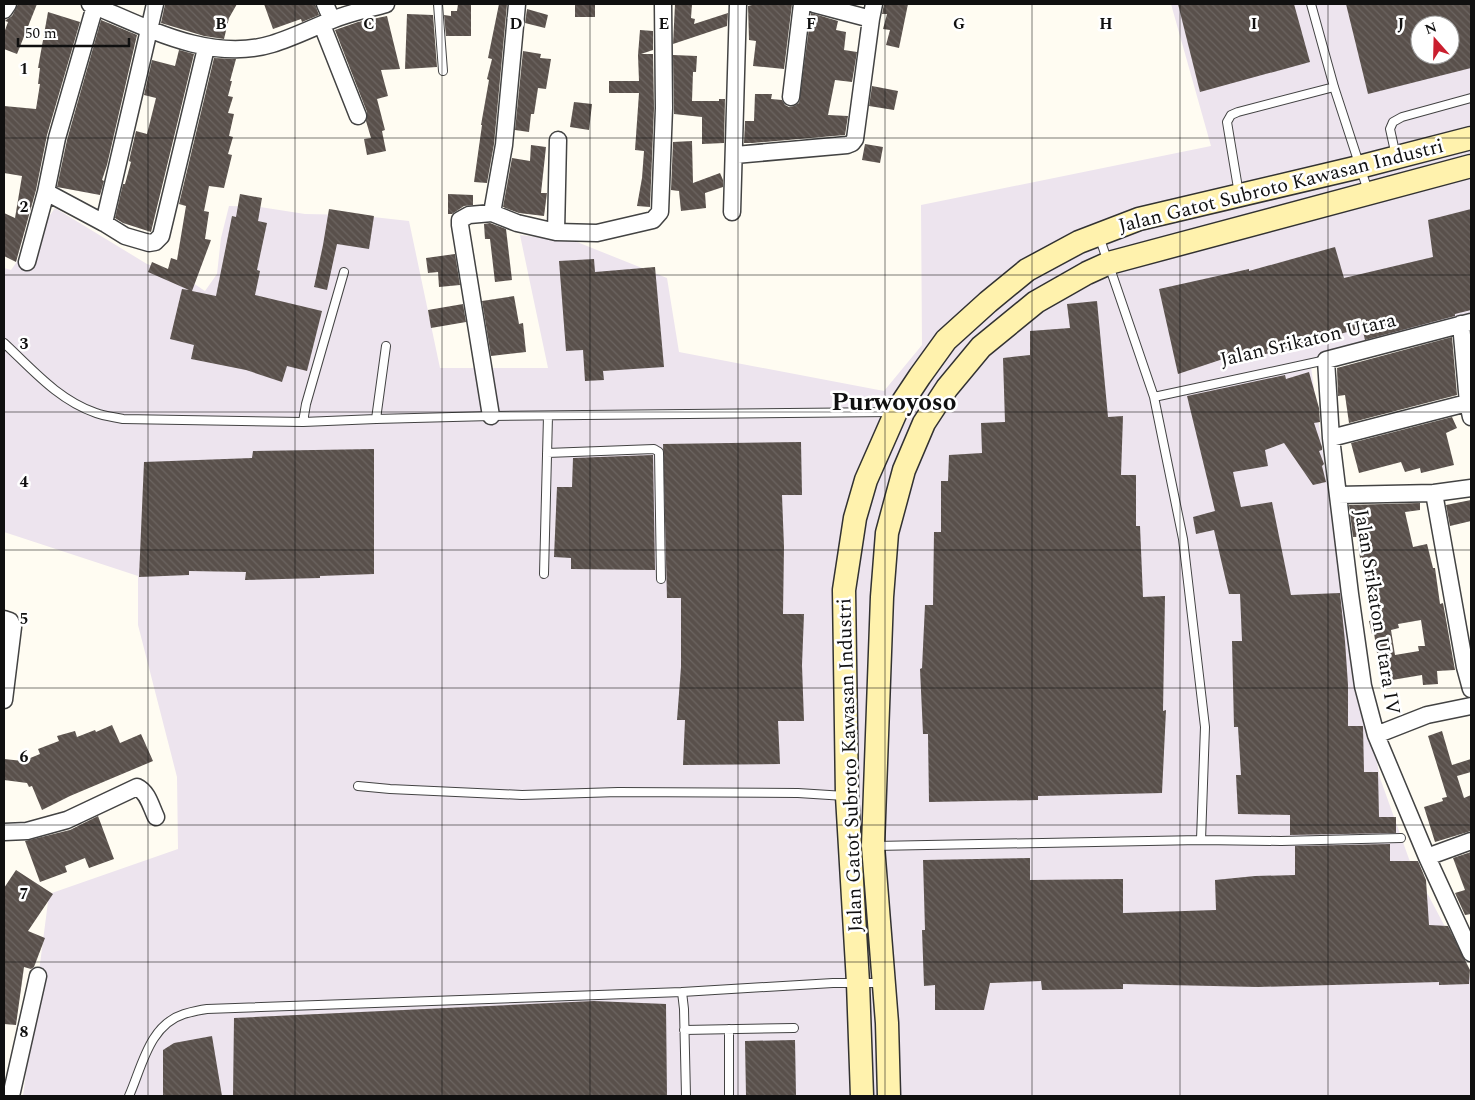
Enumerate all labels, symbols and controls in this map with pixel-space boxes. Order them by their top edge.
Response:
text: B [215,12,227,36]
text: C [363,12,375,36]
text: D [510,12,523,36]
text: E [659,12,669,36]
text: F [806,12,816,36]
text: G [953,12,965,36]
text: H [1099,12,1113,36]
text: I [1251,12,1257,36]
text: J [1398,12,1405,36]
scale bar [18,15,129,47]
north arrow [1410,15,1460,65]
text: N [1422,16,1440,40]
text: 50 m [25,22,57,45]
text: 1 [20,57,28,81]
street label: Jalan Gatot Subroto Kawasan Industri [1115,131,1447,241]
text: 2 [20,195,29,219]
street label: Jalan Srikaton Utara [1217,305,1399,375]
text: 3 [20,332,29,356]
district label: Purwoyoso [832,384,956,422]
text: 4 [20,470,29,494]
street label: Jalan Srikaton Utara IV [1346,507,1408,717]
street label: Jalan Gatot Subroto Kawasan Industri [829,597,871,933]
text: 5 [20,607,28,631]
text: 6 [20,745,29,769]
text: 7 [20,882,29,906]
text: 8 [20,1020,29,1044]

